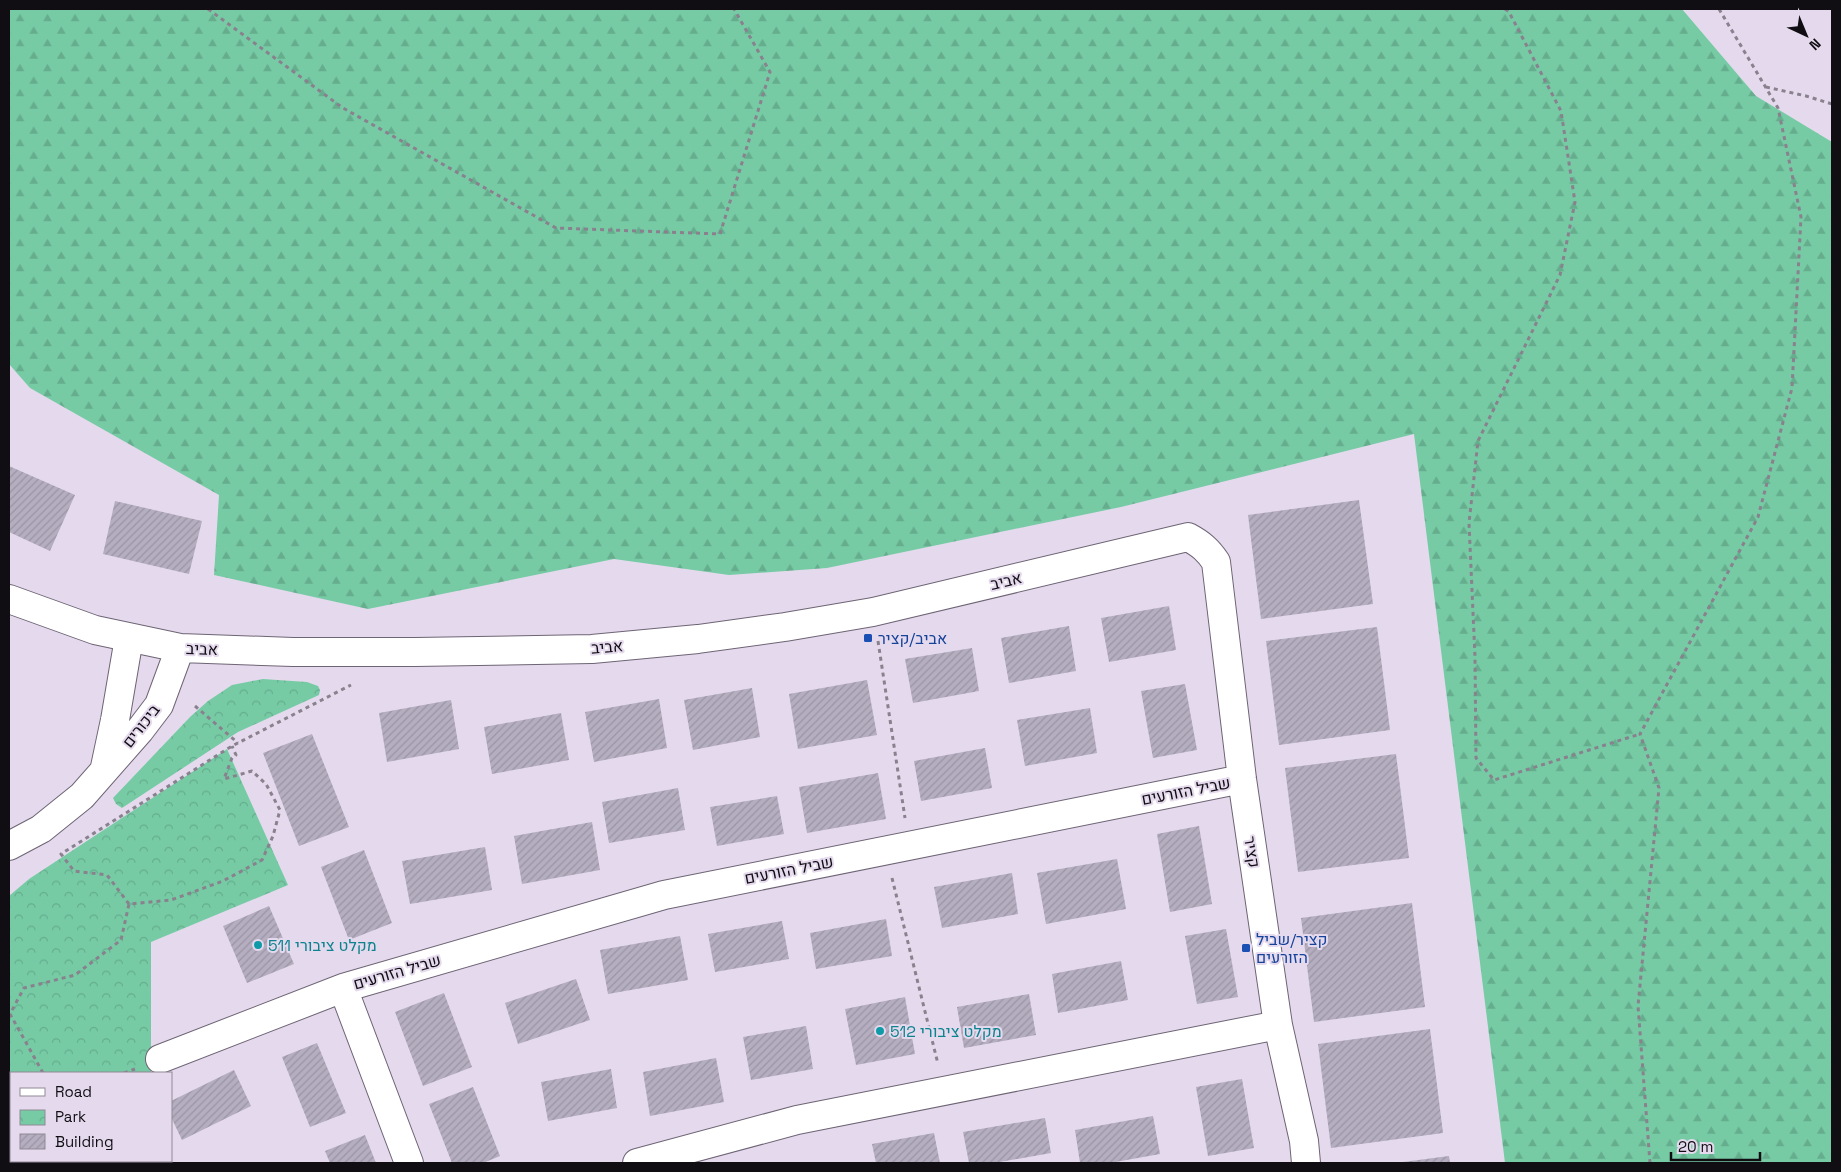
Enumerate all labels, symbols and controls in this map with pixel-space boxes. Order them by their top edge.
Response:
north arrow [1781,10,1831,60]
text: N [1805,35,1825,54]
street label: אביב [988,567,1024,595]
place label: אביב/קציר [878,628,947,649]
marker: אביב/קציר [862,632,874,644]
street label: אביב [590,635,624,659]
street label: אביב [186,638,218,660]
street label: ביכורים [118,700,165,752]
street label: שביל הזורעים [1140,772,1232,810]
street label: קציר [1239,835,1265,869]
street label: שביל הזורעים [743,851,835,889]
place label: קציר/שביל הזורעים [1256,929,1327,968]
place label: מקלט ציבורי 511 [268,935,377,956]
marker: מקלט ציבורי 511 [252,939,264,951]
marker: קציר/שביל הזורעים [1240,942,1252,954]
street label: שביל הזורעים [351,949,443,995]
place label: מקלט ציבורי 512 [890,1021,1002,1042]
marker: מקלט ציבורי 512 [874,1025,886,1037]
legend [10,1072,172,1162]
text: Road [55,1082,92,1101]
text: Park [55,1107,86,1126]
scale bar [1671,1130,1760,1162]
text: Building [55,1132,114,1151]
text: 20 m [1678,1137,1713,1156]

